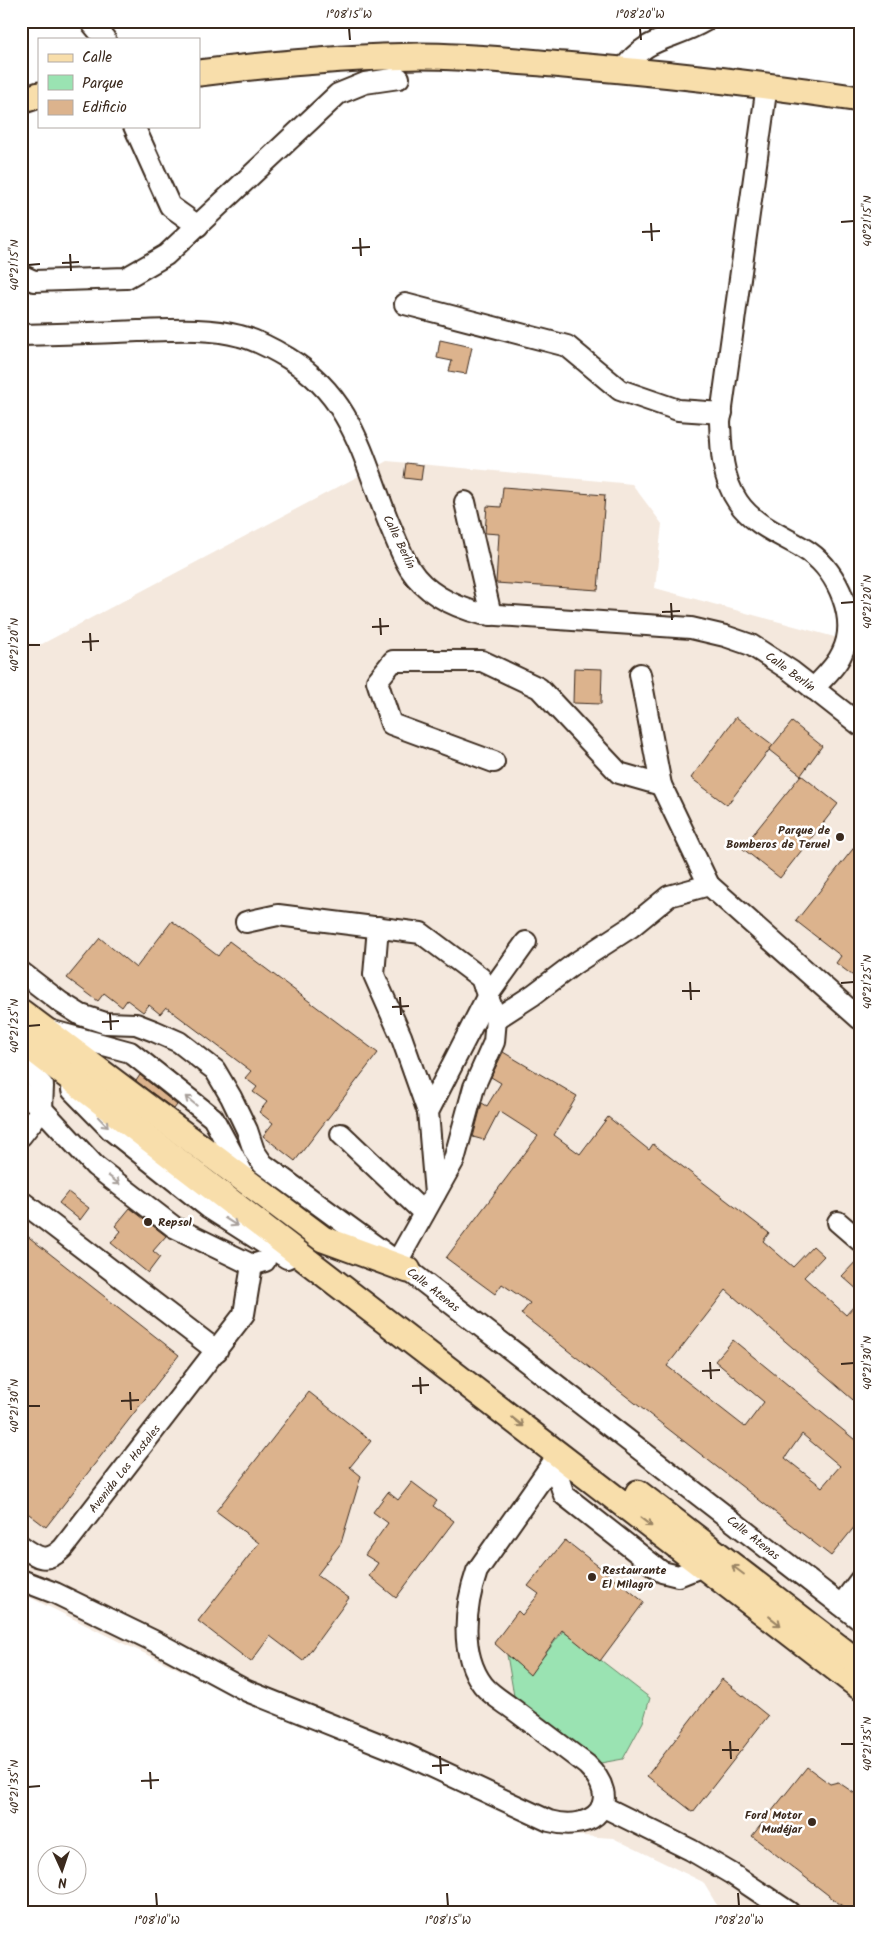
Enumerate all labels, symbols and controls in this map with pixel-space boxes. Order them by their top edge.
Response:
text: 1°08'15"W [326,5,372,24]
text: 1°08'20"W [615,5,665,24]
legend [38,38,200,128]
text: Calle [82,46,112,70]
text: Parque [82,72,123,96]
text: Edificio [82,96,127,120]
text: 40°21'15"N [858,195,877,247]
text: 40°21'15"N [5,239,24,291]
street label: Calle Berlín [378,512,420,572]
text: 40°21'20"N [858,575,877,629]
text: 40°21'20"N [5,618,24,672]
street label: Calle Berlín [761,647,819,697]
place label: Parque de Bomberos de Teruel [726,821,831,854]
marker: Parque de Bomberos de Teruel [834,831,846,843]
text: 40°21'25"N [858,955,877,1009]
text: 40°21'25"N [5,999,24,1053]
one-way arrow [185,1095,198,1106]
one-way arrow [97,1116,109,1129]
one-way arrow [107,1174,120,1185]
place label: Repsol [158,1213,193,1232]
marker: Repsol [142,1216,154,1228]
one-way arrow [224,1217,238,1227]
street label: Calle Atenas [402,1263,464,1317]
text: 40°21'30"N [858,1336,877,1390]
text: 40°21'30"N [5,1379,24,1433]
one-way arrow [511,1417,525,1427]
street label: Avenida Los Hostales [84,1421,166,1517]
street label: Calle Atenas [722,1511,784,1565]
one-way arrow [639,1516,652,1527]
place label: Restaurante El Milagro [602,1561,667,1594]
one-way arrow [731,1565,745,1575]
marker: Restaurante El Milagro [586,1571,598,1583]
one-way arrow [768,1616,782,1626]
text: 40°21'35"N [858,1717,877,1771]
text: 40°21'35"N [5,1760,24,1814]
place label: Ford Motor Mudéjar [745,1806,803,1839]
marker: Ford Motor Mudéjar [806,1816,818,1828]
north arrow [38,1846,88,1896]
text: N [57,1871,68,1893]
text: 1°08'10"W [134,1911,180,1930]
text: 1°08'15"W [425,1911,471,1930]
text: 1°08'20"W [714,1911,764,1930]

